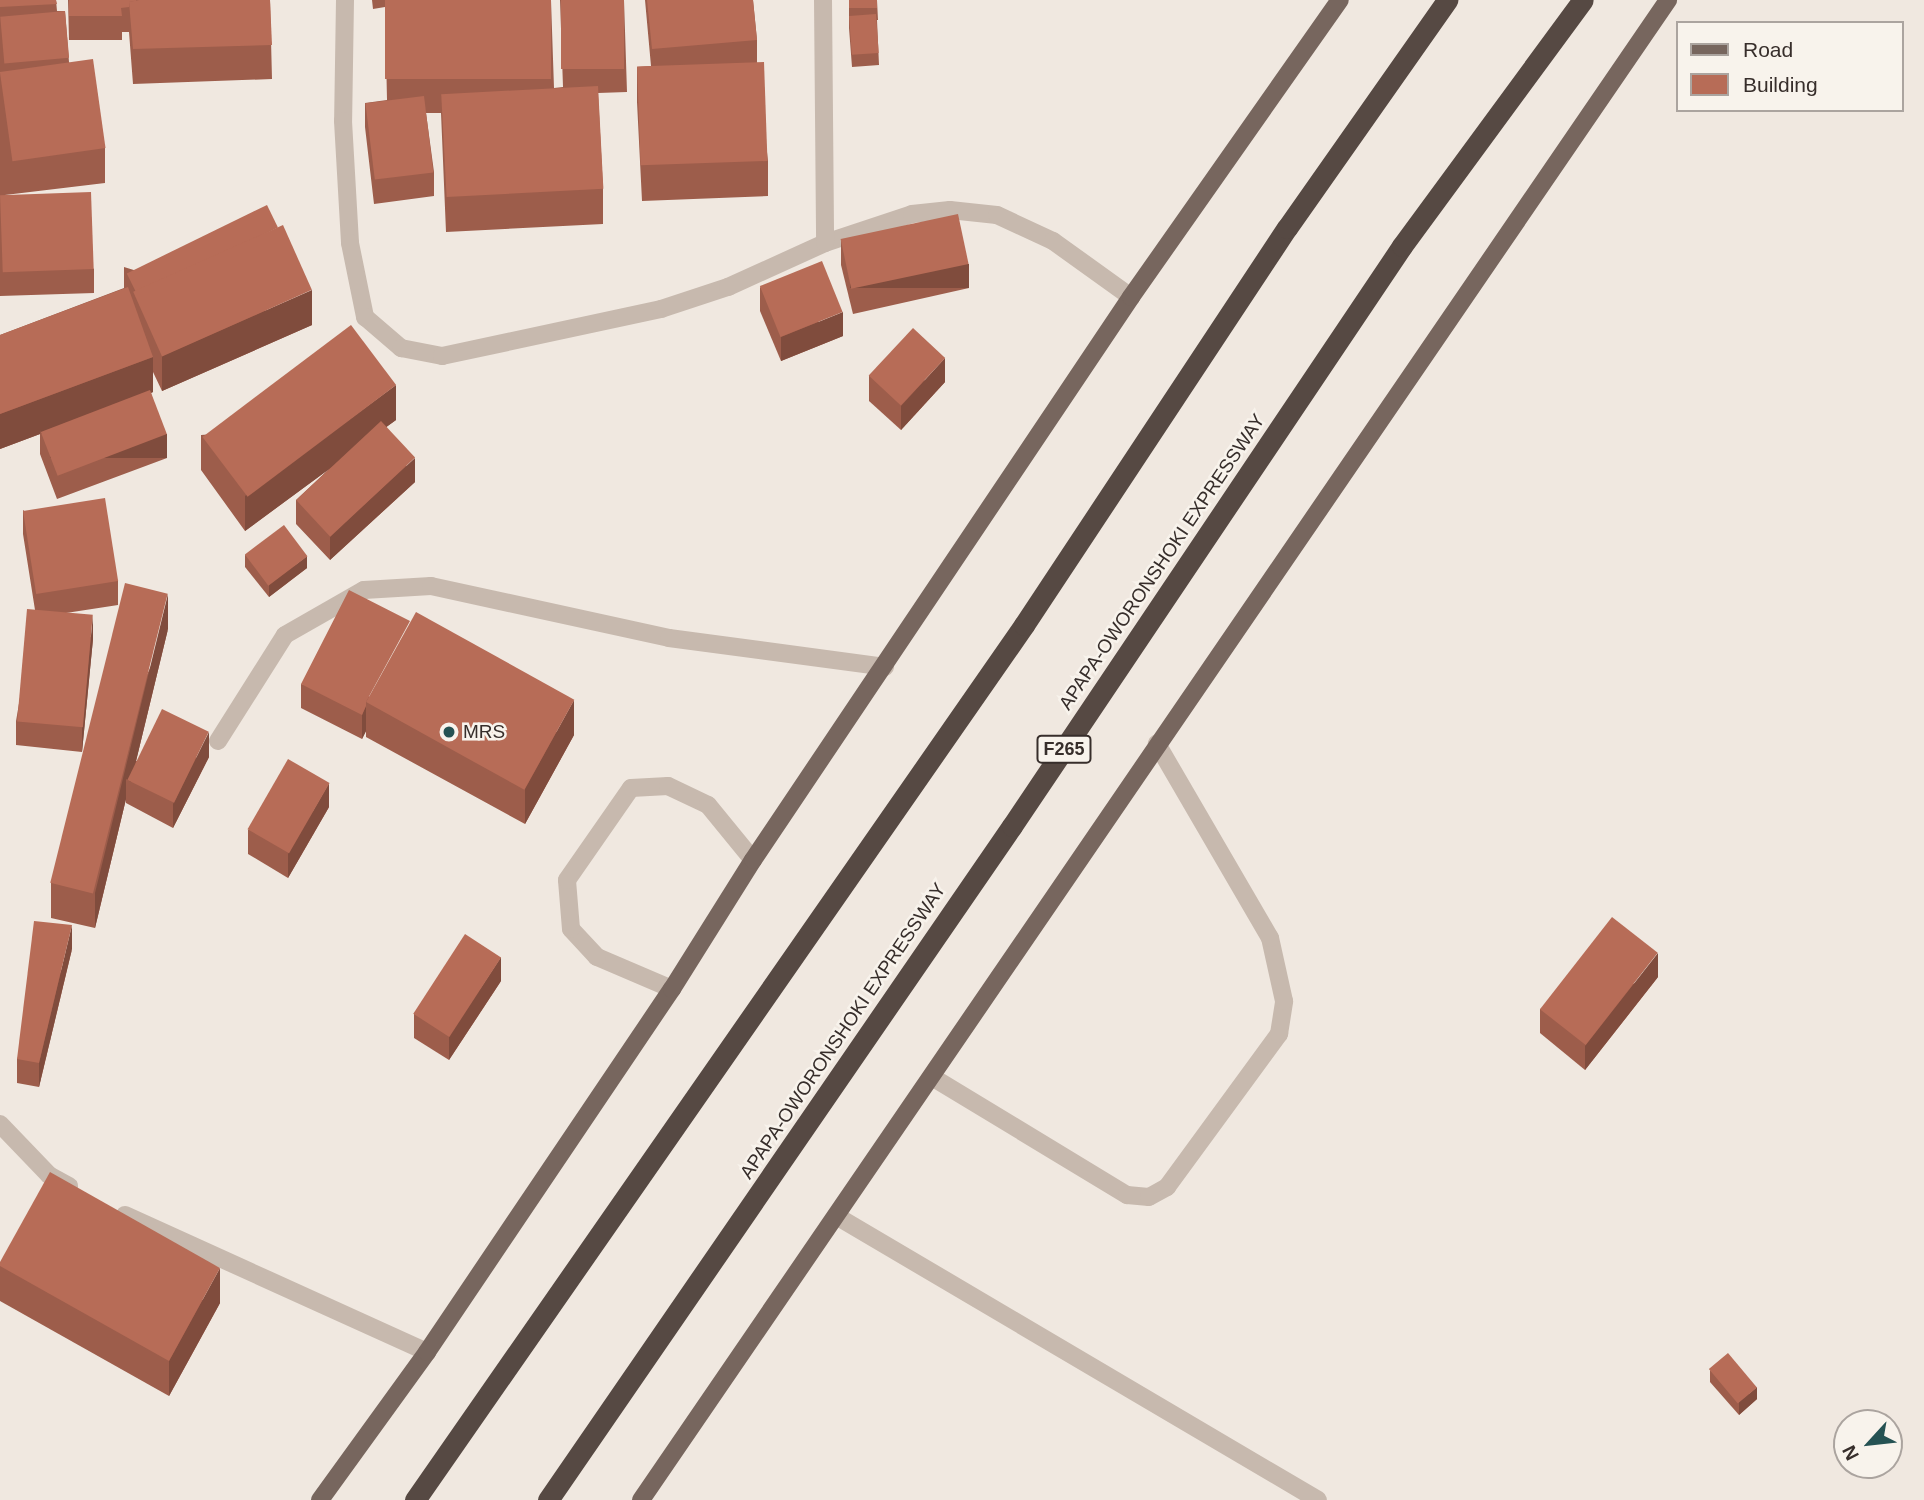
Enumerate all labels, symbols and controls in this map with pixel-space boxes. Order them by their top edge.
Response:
legend [1675,21,1903,112]
text: Road [1743,38,1793,61]
text: Building [1743,73,1818,96]
street label: APAPA-OWORONSHOKI EXPRESSWAY [1054,410,1270,714]
place label: MRS [463,721,505,743]
marker: MRS [441,724,457,740]
road number: F265 [1036,734,1092,764]
street label: APAPA-OWORONSHOKI EXPRESSWAY [735,879,951,1183]
north arrow [1833,1409,1903,1479]
text: N [1838,1442,1863,1464]

